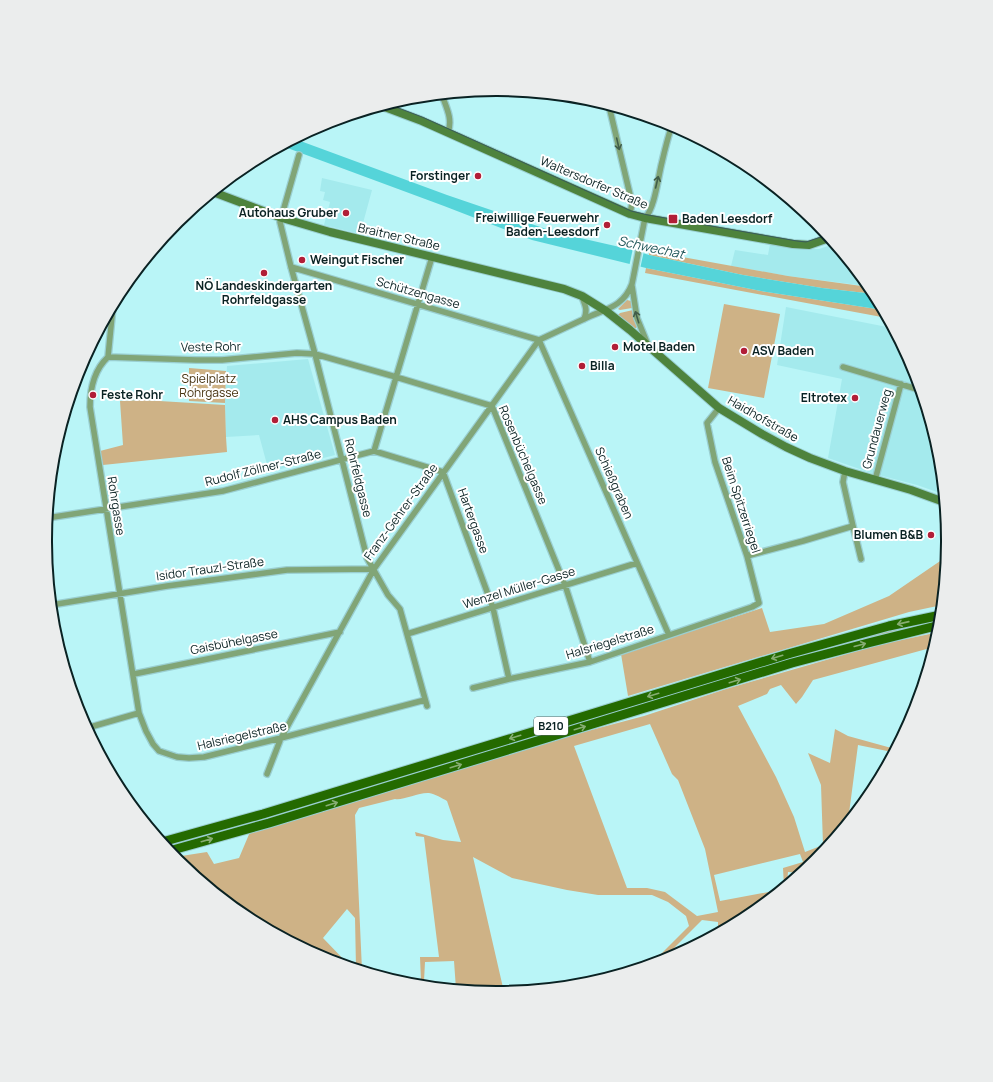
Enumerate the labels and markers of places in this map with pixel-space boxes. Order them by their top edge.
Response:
place label: Forstinger [410,167,470,184]
marker: Forstinger [473,171,483,181]
place label: Autohaus Gruber [239,204,338,221]
marker: Autohaus Gruber [341,208,351,218]
place label: Freiwillige Feuerwehr Baden-Leesdorf [476,209,599,240]
place label: Baden Leesdorf [682,210,773,227]
marker: Baden Leesdorf [667,213,679,225]
marker: Freiwillige Feuerwehr Baden-Leesdorf [602,220,612,230]
place label: Weingut Fischer [310,251,404,268]
marker: Weingut Fischer [297,255,307,265]
marker: NÖ Landeskindergarten Rohrfeldgasse [259,268,269,278]
place label: NÖ Landeskindergarten Rohrfeldgasse [196,277,332,308]
place label: Motel Baden [623,338,695,355]
marker: Motel Baden [610,342,620,352]
place label: ASV Baden [752,342,814,359]
marker: ASV Baden [739,346,749,356]
place label: Billa [590,357,615,374]
marker: Billa [577,361,587,371]
place label: Feste Rohr [101,386,163,403]
place label: Eltrotex [801,389,847,406]
marker: Feste Rohr [88,390,98,400]
marker: Eltrotex [850,393,860,403]
place label: AHS Campus Baden [283,411,397,428]
marker: AHS Campus Baden [270,415,280,425]
place label: Blumen B&B [854,526,923,543]
marker: Blumen B&B [926,530,936,540]

